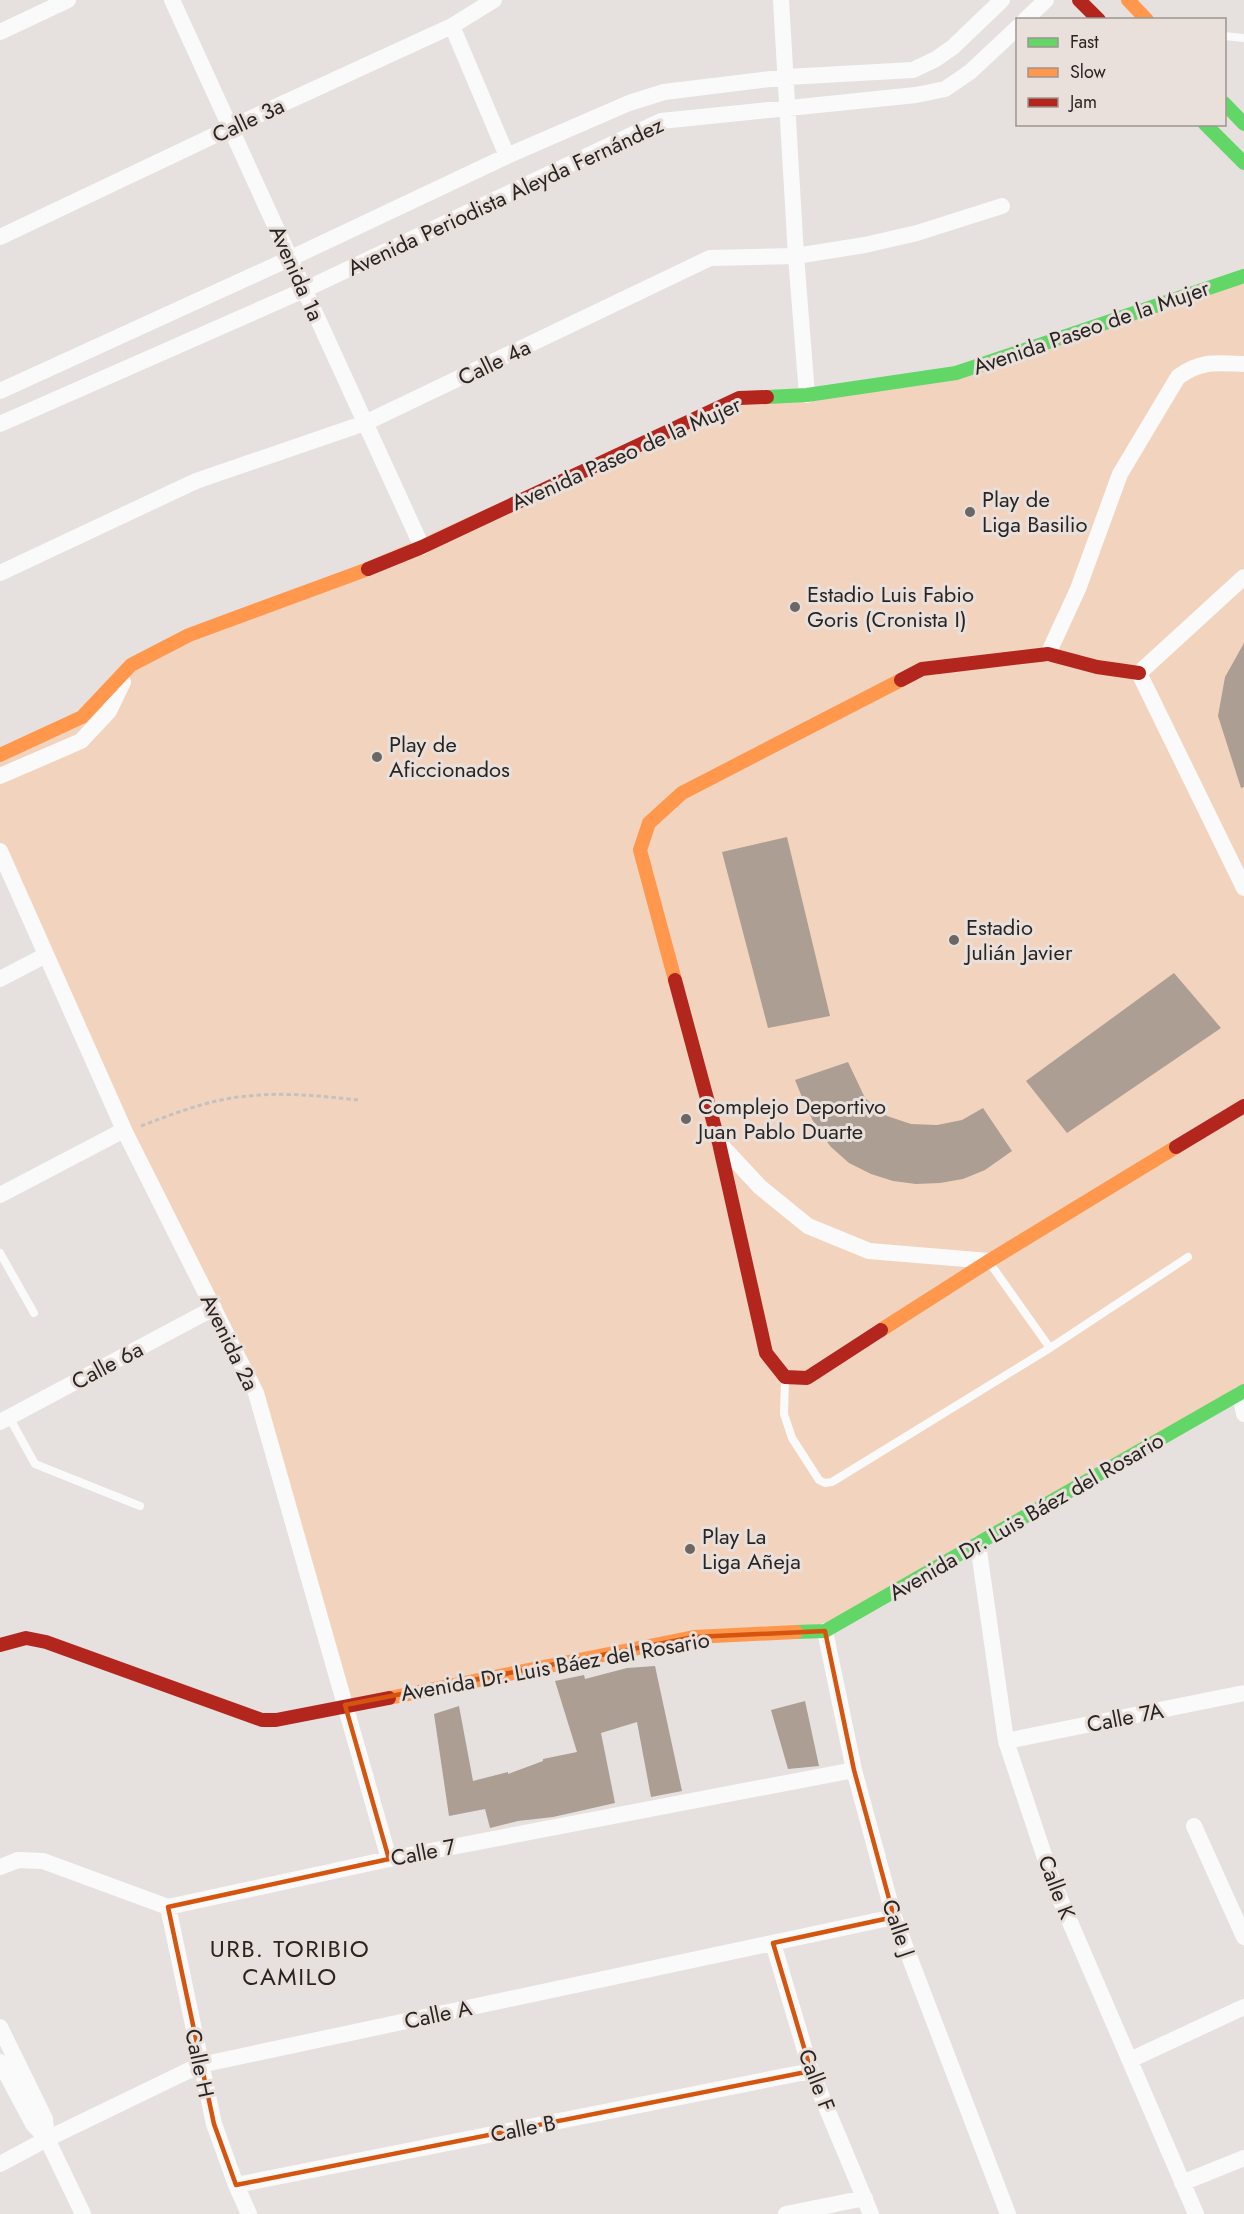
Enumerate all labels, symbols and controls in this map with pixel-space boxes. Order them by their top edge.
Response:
legend [1016,18,1226,126]
text: Fast [1070,29,1099,55]
text: Slow [1070,59,1107,85]
street label: Calle 3a [207,89,289,151]
text: Jam [1068,89,1097,115]
street label: Avenida Periodista Aleyda Fernández [342,109,668,283]
street label: Avenida 1a [262,220,332,326]
street label: Avenida Paseo de la Mujer [968,271,1214,383]
street label: Calle 4a [452,331,536,393]
street label: Avenida Paseo de la Mujer [506,388,746,518]
place label: Play de Liga Basilio [982,483,1088,540]
marker: Play de Liga Basilio [963,505,977,519]
place label: Estadio Luis Fabio Goris (Cronista I) [807,578,974,635]
marker: Estadio Luis Fabio Goris (Cronista I) [788,600,802,614]
place label: Play de Aficcionados [389,728,510,785]
marker: Play de Aficcionados [370,750,384,764]
place label: Estadio Julián Javier [963,911,1073,968]
marker: Estadio Julián Javier [947,933,961,947]
place label: Complejo Deportivo Juan Pablo Duarte [695,1090,886,1147]
marker: Complejo Deportivo Juan Pablo Duarte [679,1112,693,1126]
street label: Avenida 2a [193,1288,267,1396]
street label: Calle 6a [66,1333,148,1397]
street label: Avenida Dr. Luis Báez del Rosario [882,1424,1170,1608]
place label: Play La Liga Añeja [702,1520,801,1577]
marker: Play La Liga Añeja [683,1542,697,1556]
street label: Avenida Dr. Luis Báez del Rosario [398,1623,712,1709]
street label: Calle 7A [1084,1694,1167,1740]
street label: Calle 7 [388,1830,459,1874]
street label: Calle K [1030,1850,1084,1924]
street label: Calle J [874,1895,924,1961]
district label: URB. TORIBIO CAMILO [210,1931,370,1994]
street label: Calle A [401,1991,475,2037]
street label: Calle H [177,2026,223,2100]
street label: Calle F [790,2044,844,2116]
street label: Calle B [488,2106,558,2150]

